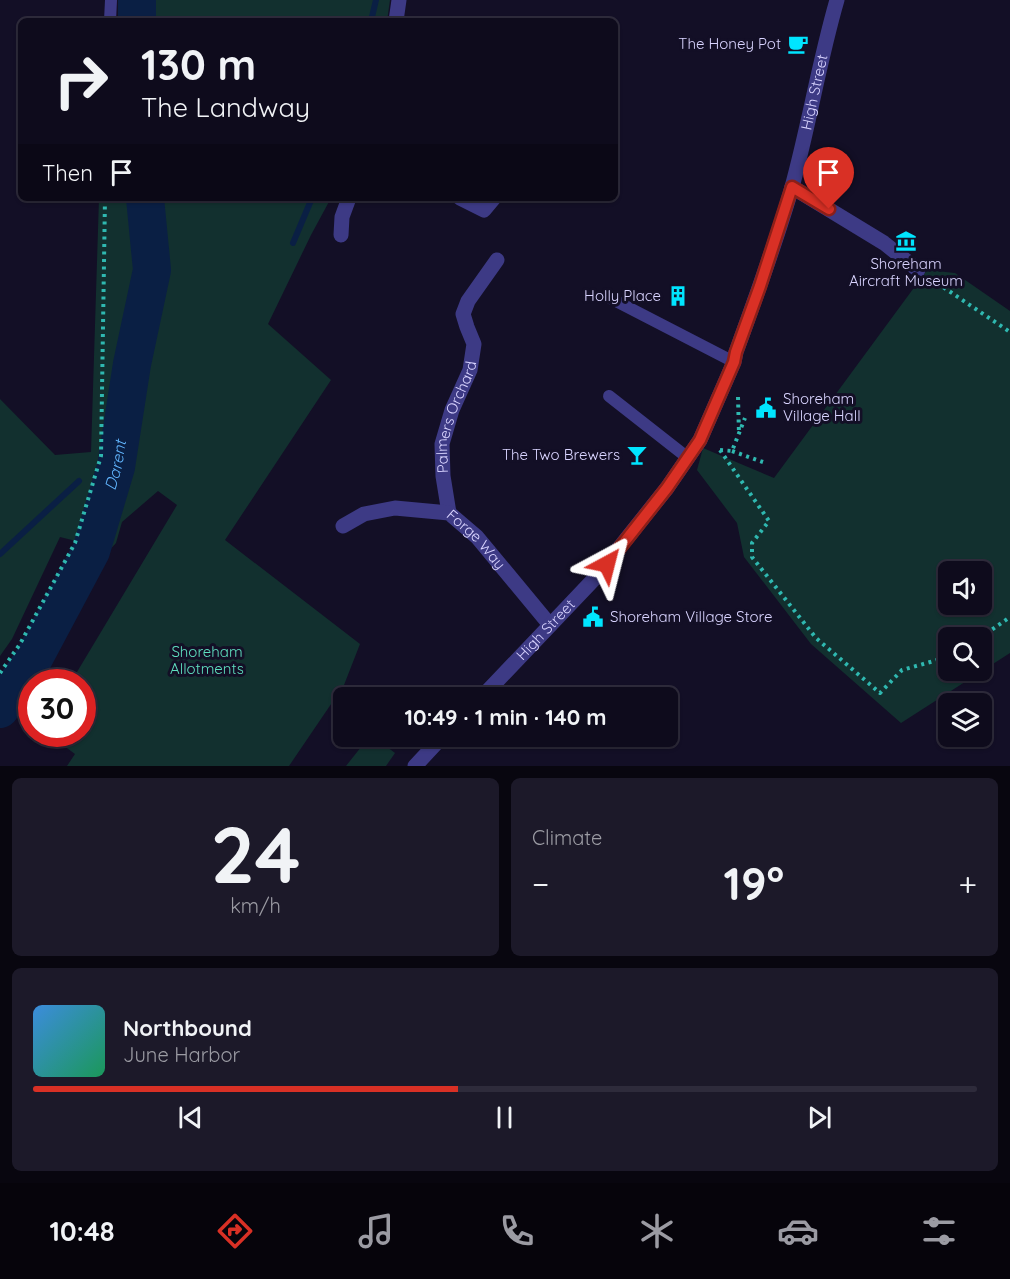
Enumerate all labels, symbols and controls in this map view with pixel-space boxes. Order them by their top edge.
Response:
cafe icon: The Honey Pot [786,32,810,56]
place label: The Honey Pot [678,34,781,53]
text: 130 m [141,38,256,91]
icon: right [42,42,120,120]
street label: High Street [796,52,832,132]
text: The Landway [141,90,310,124]
pin [803,147,854,209]
icon: arrive [105,156,138,189]
icon: arrive [812,156,845,189]
text: Then [42,159,93,187]
museum icon: Shoreham Aircraft Museum [894,229,918,253]
place label: Shoreham Aircraft Museum [849,254,963,290]
building icon: Holly Place [666,284,690,308]
place label: Holly Place [584,286,661,305]
street label: Palmers Orchard [432,360,480,474]
place label: Shoreham Village Hall [783,389,861,425]
public building icon: Shoreham Village Hall [754,396,778,420]
water label: Darent [100,437,130,492]
bar icon: The Two Brewers [625,443,649,467]
place label: The Two Brewers [502,445,620,464]
street label: Forge Way [443,505,510,573]
position arrow [575,532,639,596]
map controls [938,561,992,747]
button: sound [938,561,992,615]
street label: High Street [512,595,579,664]
public building icon: Shoreham Village Store [581,605,605,629]
place label: Shoreham Village Store [610,607,773,626]
button: search [938,627,992,681]
park label: Shoreham Allotments [170,642,244,678]
speed limit sign: 30 [18,669,96,747]
button: layers [938,693,992,747]
text: 10:49 · 1 min · 140 m [404,703,607,731]
text: 24 [210,805,301,903]
text: Climate [532,825,602,850]
text: 19° [723,855,784,911]
text: − [532,863,549,904]
text: + [958,863,977,904]
text: km/h [230,893,281,918]
text: Northbound [123,1014,252,1042]
text: June Harbor [123,1042,240,1067]
icon: previous [174,1101,207,1134]
icon: pause [488,1101,521,1134]
icon: next [803,1101,836,1134]
icon: directions [214,1210,256,1252]
icon: music [355,1210,397,1252]
icon: phone [496,1210,538,1252]
icon: climate [636,1210,678,1252]
icon: car [777,1210,819,1252]
icon: filters [918,1210,960,1252]
text: 10:48 [49,1214,115,1248]

